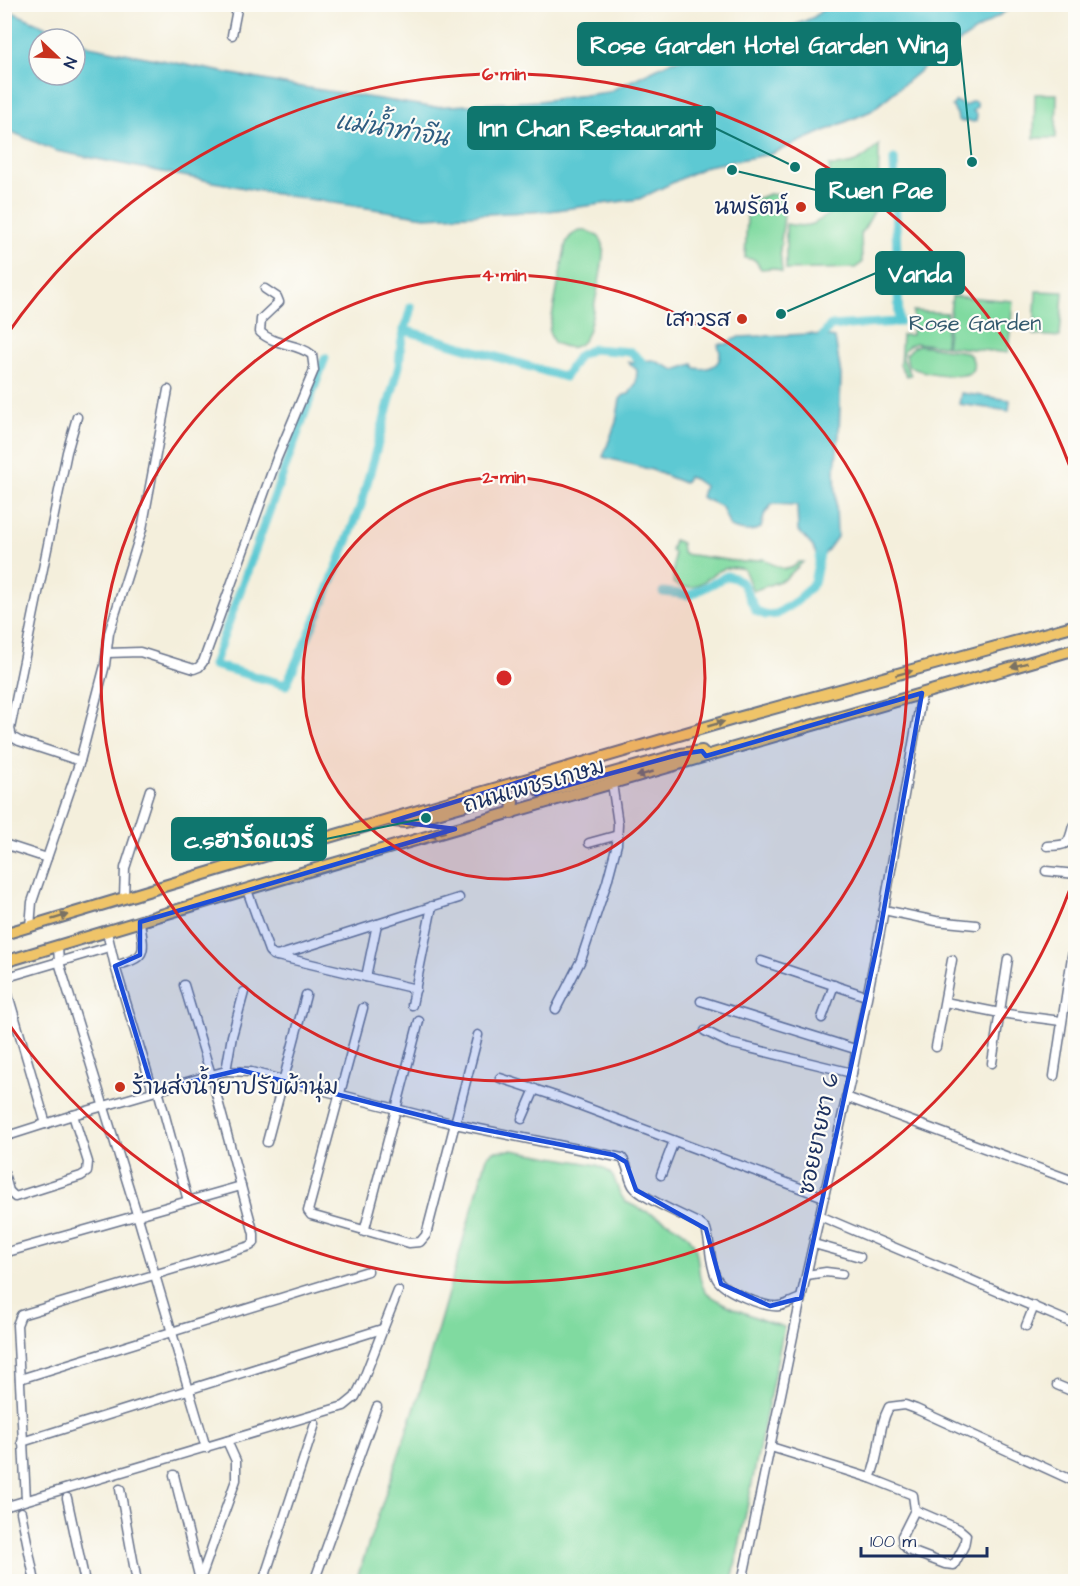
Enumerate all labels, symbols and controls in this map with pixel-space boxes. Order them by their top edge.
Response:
callout: Rose Garden Hotel Garden Wing [578,23,960,65]
north arrow [27,27,87,87]
text: Rose Garden Hotel Garden Wing [590,29,949,64]
text: N [58,54,82,71]
text: 6 min [482,62,526,87]
water label: แม่น้ำท่าจีน [333,98,454,156]
callout: Inn Chan Restaurant [468,107,715,149]
text: Inn Chan Restaurant [479,112,703,146]
callout: Ruen Pae [816,169,945,211]
text: Ruen Pae [829,174,933,208]
place label: นพรัตน์ [715,192,789,223]
marker: นพรัตน์ [794,200,808,214]
callout: Vanda [876,252,964,294]
text: Vanda [887,258,953,292]
text: 4 min [481,263,527,288]
place label: เสาวรส [665,304,732,335]
park label: Rose Garden [909,308,1041,339]
marker: เสาวรส [735,312,749,326]
text: 2 min [481,465,526,490]
one-way arrow [1010,661,1028,670]
one-way arrow [895,667,913,677]
centre of rings [494,668,514,688]
one-way arrow [823,715,841,724]
one-way arrow [707,719,725,728]
street label: ถนนเพชรเกษม [459,751,609,821]
one-way arrow [636,770,654,779]
callout: c.sฮาร์ดแวร์ [172,818,326,860]
text: c.sฮาร์ดแวร์ [184,823,314,858]
one-way arrow [428,830,446,839]
one-way arrow [51,912,69,921]
place label: ร้านส่งน้ำยาปรับผ้านุ่ม [132,1065,338,1103]
street label: ซอยยายชา 6 [791,1070,847,1198]
marker: ร้านส่งน้ำยาปรับผ้านุ่ม [113,1080,127,1094]
scale bar [861,1520,987,1558]
text: 100 m [870,1529,916,1554]

